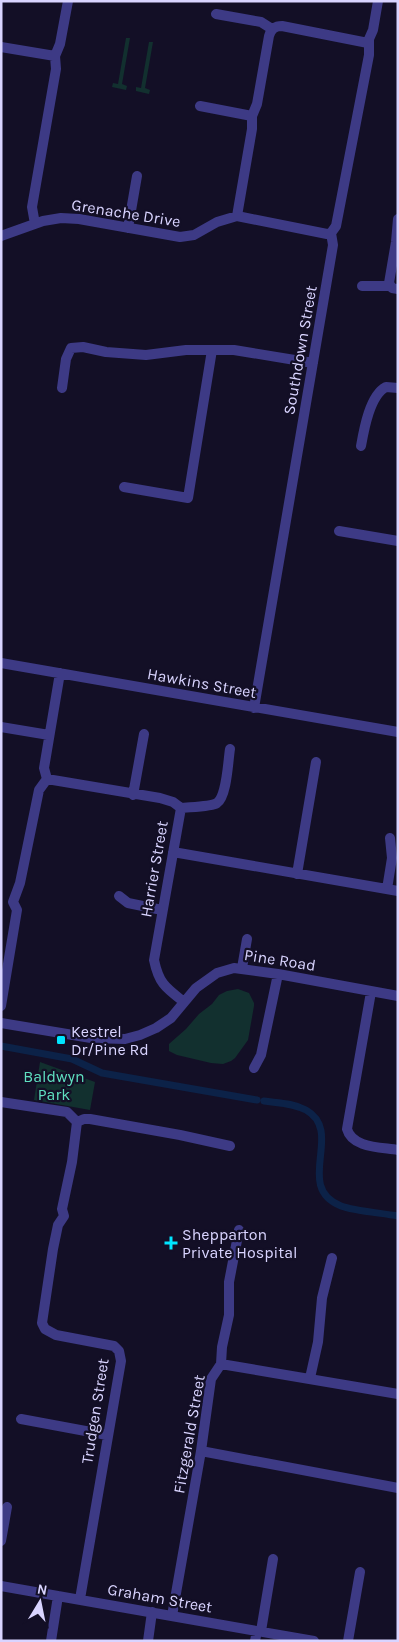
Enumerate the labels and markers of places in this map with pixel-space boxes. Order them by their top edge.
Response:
place label: Kestrel Dr/Pine Rd [71,1022,149,1059]
marker: Kestrel Dr/Pine Rd [55,1034,67,1046]
place label: Shepparton Private Hospital [182,1225,298,1262]
marker: Shepparton Private Hospital [164,1236,178,1250]

